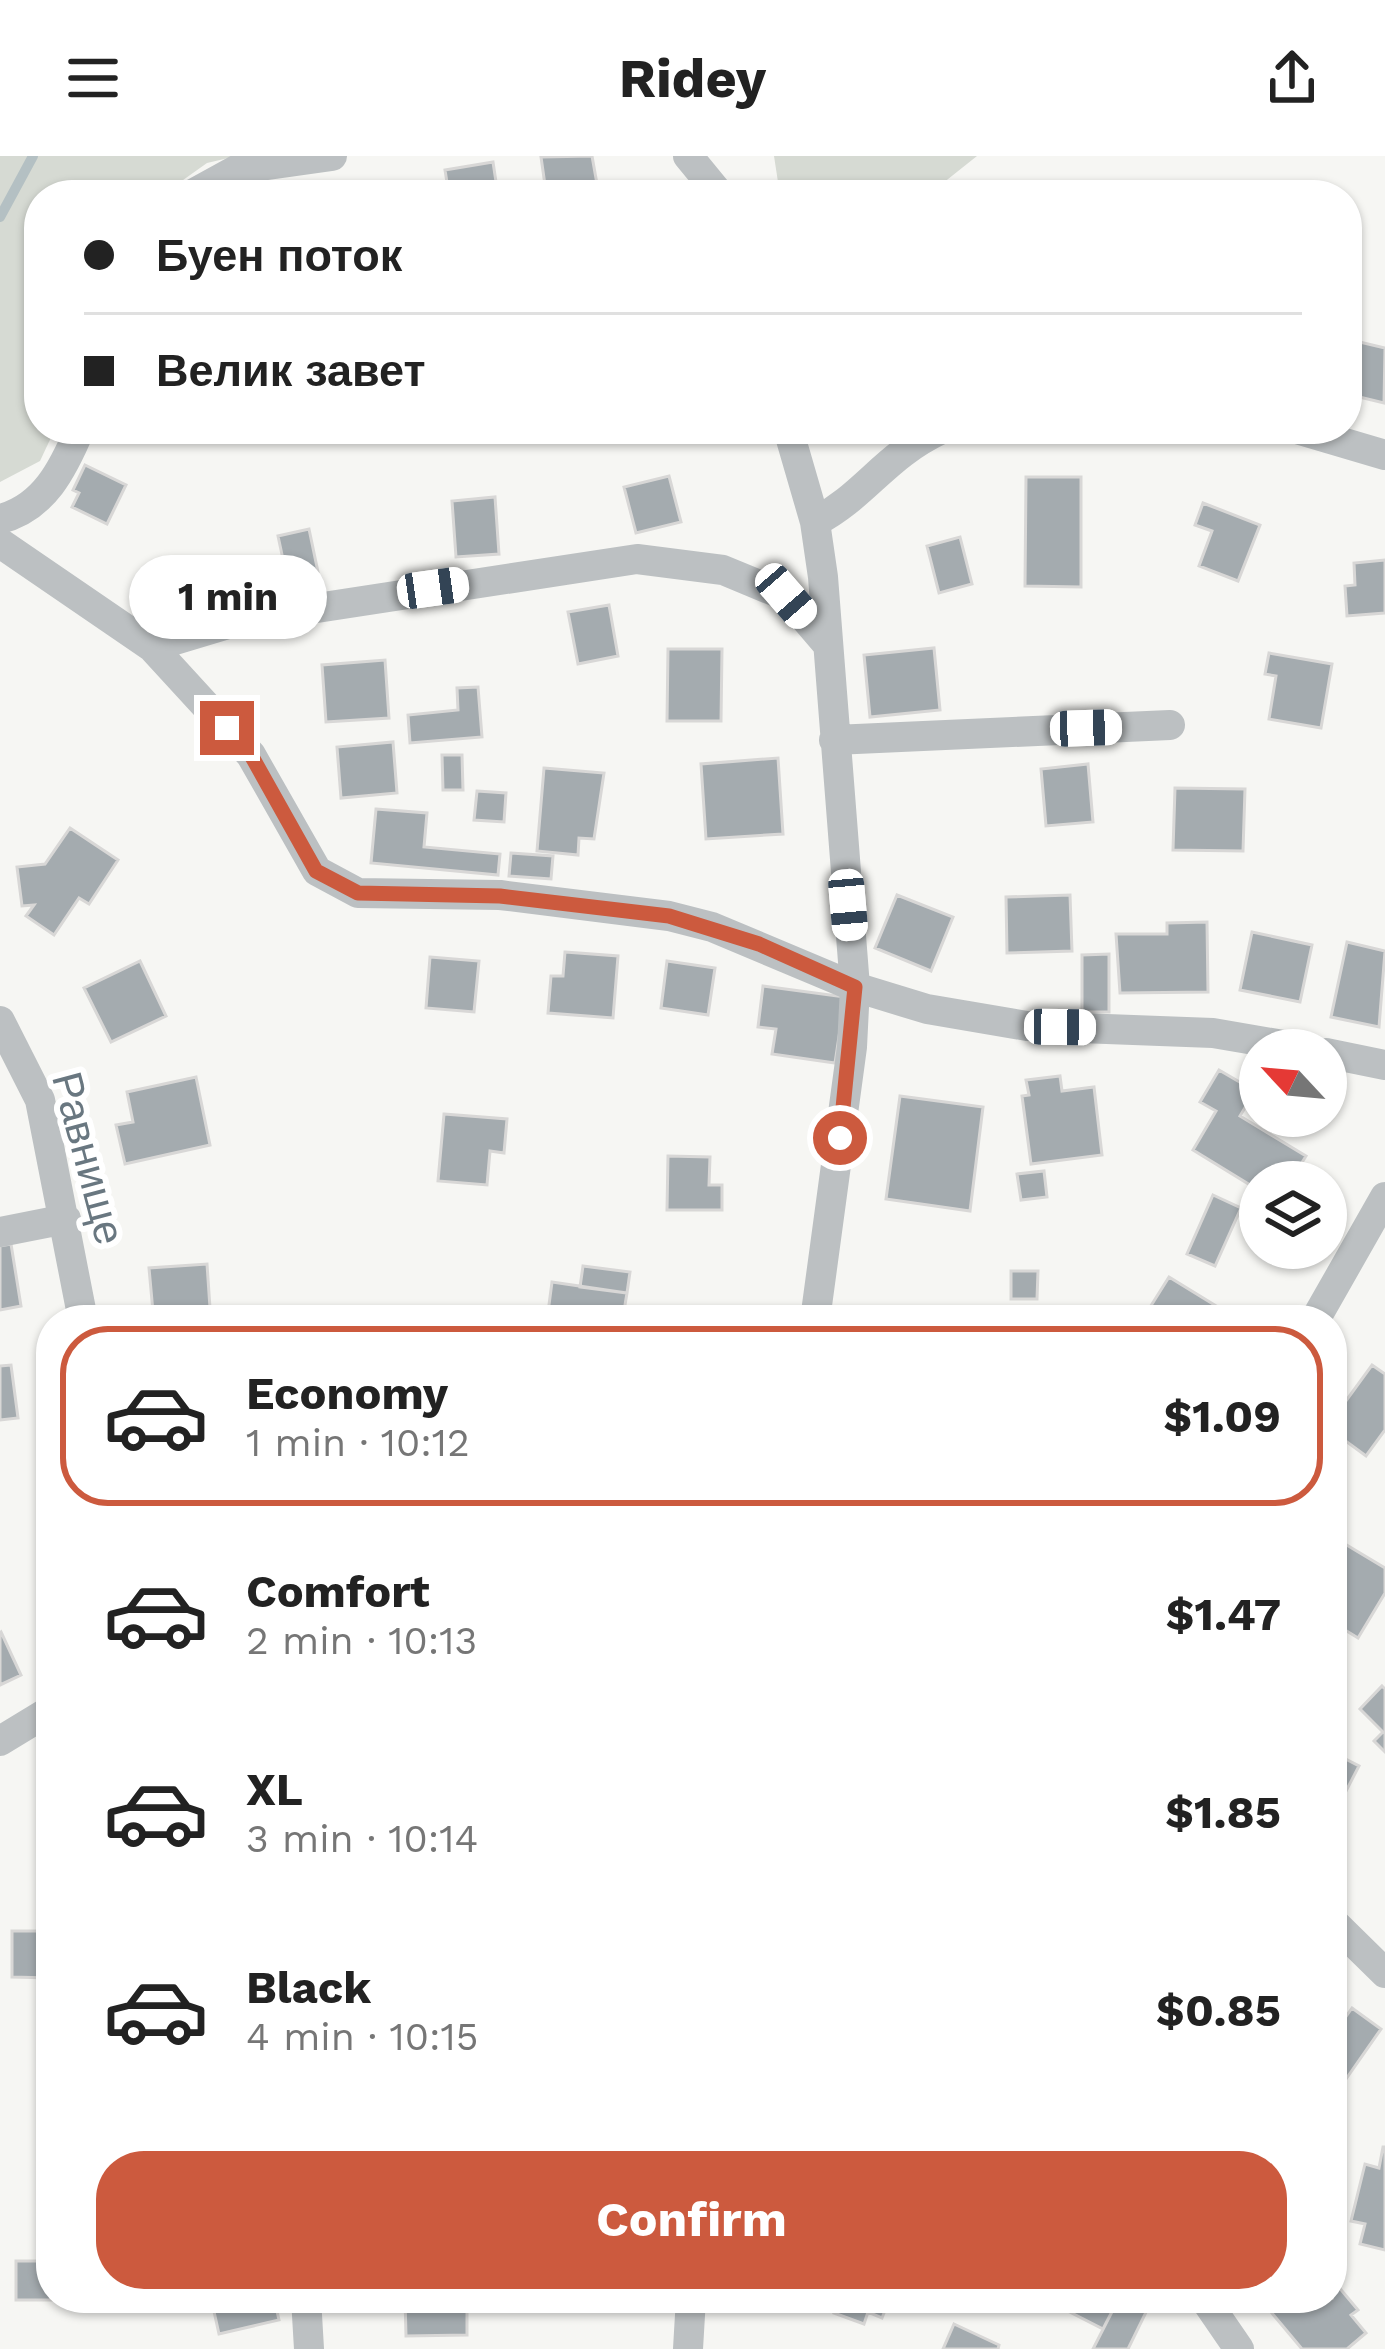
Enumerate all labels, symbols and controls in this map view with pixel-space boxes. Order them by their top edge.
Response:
icon: menu [60,45,126,111]
icon: share [1259,45,1325,111]
text: Ridey [619,47,766,110]
text: Буен поток [156,229,402,282]
text: Велик завет [156,344,426,397]
callout: 1 min [128,554,326,638]
car [749,557,823,635]
car [395,565,471,611]
text: 1 min [178,574,278,619]
route end [200,701,254,755]
car [1049,709,1123,747]
car [827,868,869,942]
car [1024,1008,1096,1046]
north arrow [1239,1029,1347,1137]
map controls [1239,1029,1347,1269]
street label: Равнище [42,1067,135,1250]
route start [813,1111,867,1165]
button: layers [1239,1161,1347,1269]
icon: car [102,1362,210,1470]
text: Economy [246,1367,448,1420]
text: $1.09 [1163,1390,1281,1443]
text: 1 min · 10:12 [246,1420,470,1465]
icon: car [102,1560,210,1668]
text: Comfort [246,1565,430,1618]
text: $1.47 [1166,1588,1281,1641]
text: 2 min · 10:13 [246,1618,477,1663]
icon: car [102,1758,210,1866]
text: XL [246,1763,303,1816]
text: $1.85 [1165,1786,1281,1839]
text: 3 min · 10:14 [246,1816,478,1861]
icon: car [102,1956,210,2064]
text: Black [246,1961,371,2014]
text: $0.85 [1156,1984,1281,2037]
text: 4 min · 10:15 [246,2014,478,2059]
button: Confirm [96,2151,1287,2289]

